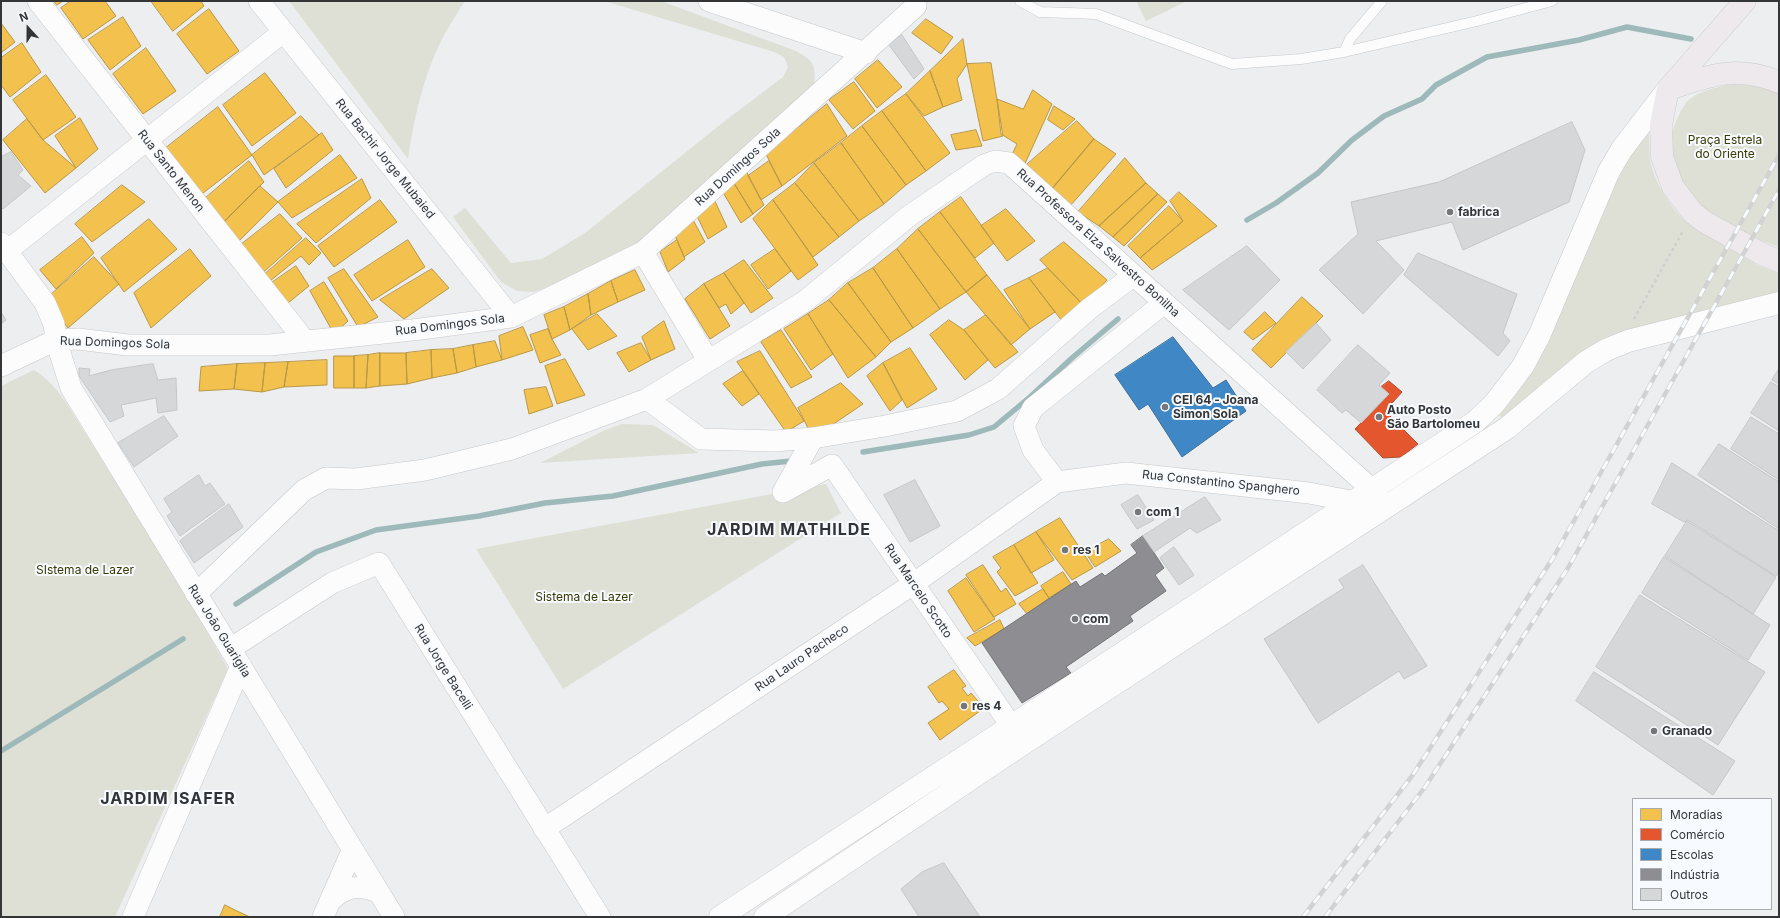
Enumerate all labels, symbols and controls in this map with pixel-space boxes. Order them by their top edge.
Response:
north arrow [8,8,48,48]
text: N [17,9,30,25]
street label: Rua Bachir Jorge Mubaied [332,96,438,222]
street label: Rua Domingos Sola [692,125,784,209]
street label: Rua Santo Menon [135,127,207,215]
park label: Praça Estrela do Oriente [1688,133,1762,161]
street label: Rua Professora Elza Salvestro Bonilha [1014,166,1182,320]
place label: fabrica [1458,205,1499,219]
marker: fabrica [1445,207,1455,217]
street label: Rua Domingos Sola [394,311,506,339]
street label: Rua Domingos Sola [60,334,170,352]
place label: CEI 64 - Joana Simon Sola [1173,393,1258,421]
marker: CEI 64 - Joana Simon Sola [1160,402,1170,412]
place label: Auto Posto São Bartolomeu [1387,403,1480,431]
marker: Auto Posto São Bartolomeu [1374,412,1384,422]
street label: Rua Constantino Spanghero [1141,468,1301,498]
place label: com 1 [1146,505,1179,519]
marker: com 1 [1133,507,1143,517]
district label: JARDIM MATHILDE [707,520,871,540]
street label: Rua Marcelo Scotto [881,541,955,641]
place label: res 1 [1073,543,1099,557]
marker: res 1 [1060,545,1070,555]
park label: SIstema de Lazer [36,563,134,577]
street label: Rua João Guariglia [185,582,253,680]
park label: Sistema de Lazer [535,590,633,604]
place label: com [1083,612,1108,626]
marker: com [1070,614,1080,624]
street label: Rua Lauro Pacheco [752,621,852,695]
street label: Rua Jorge Bacelli [411,622,475,712]
place label: res 4 [972,699,1001,713]
marker: res 4 [959,701,969,711]
place label: Granado [1662,724,1712,738]
marker: Granado [1649,726,1659,736]
district label: JARDIM ISAFER [100,789,236,809]
legend [1632,798,1772,910]
text: Moradias [1670,807,1723,822]
text: Comércio [1670,827,1725,842]
text: Escolas [1670,847,1714,862]
text: Indústria [1670,867,1719,882]
text: Outros [1670,887,1708,902]

